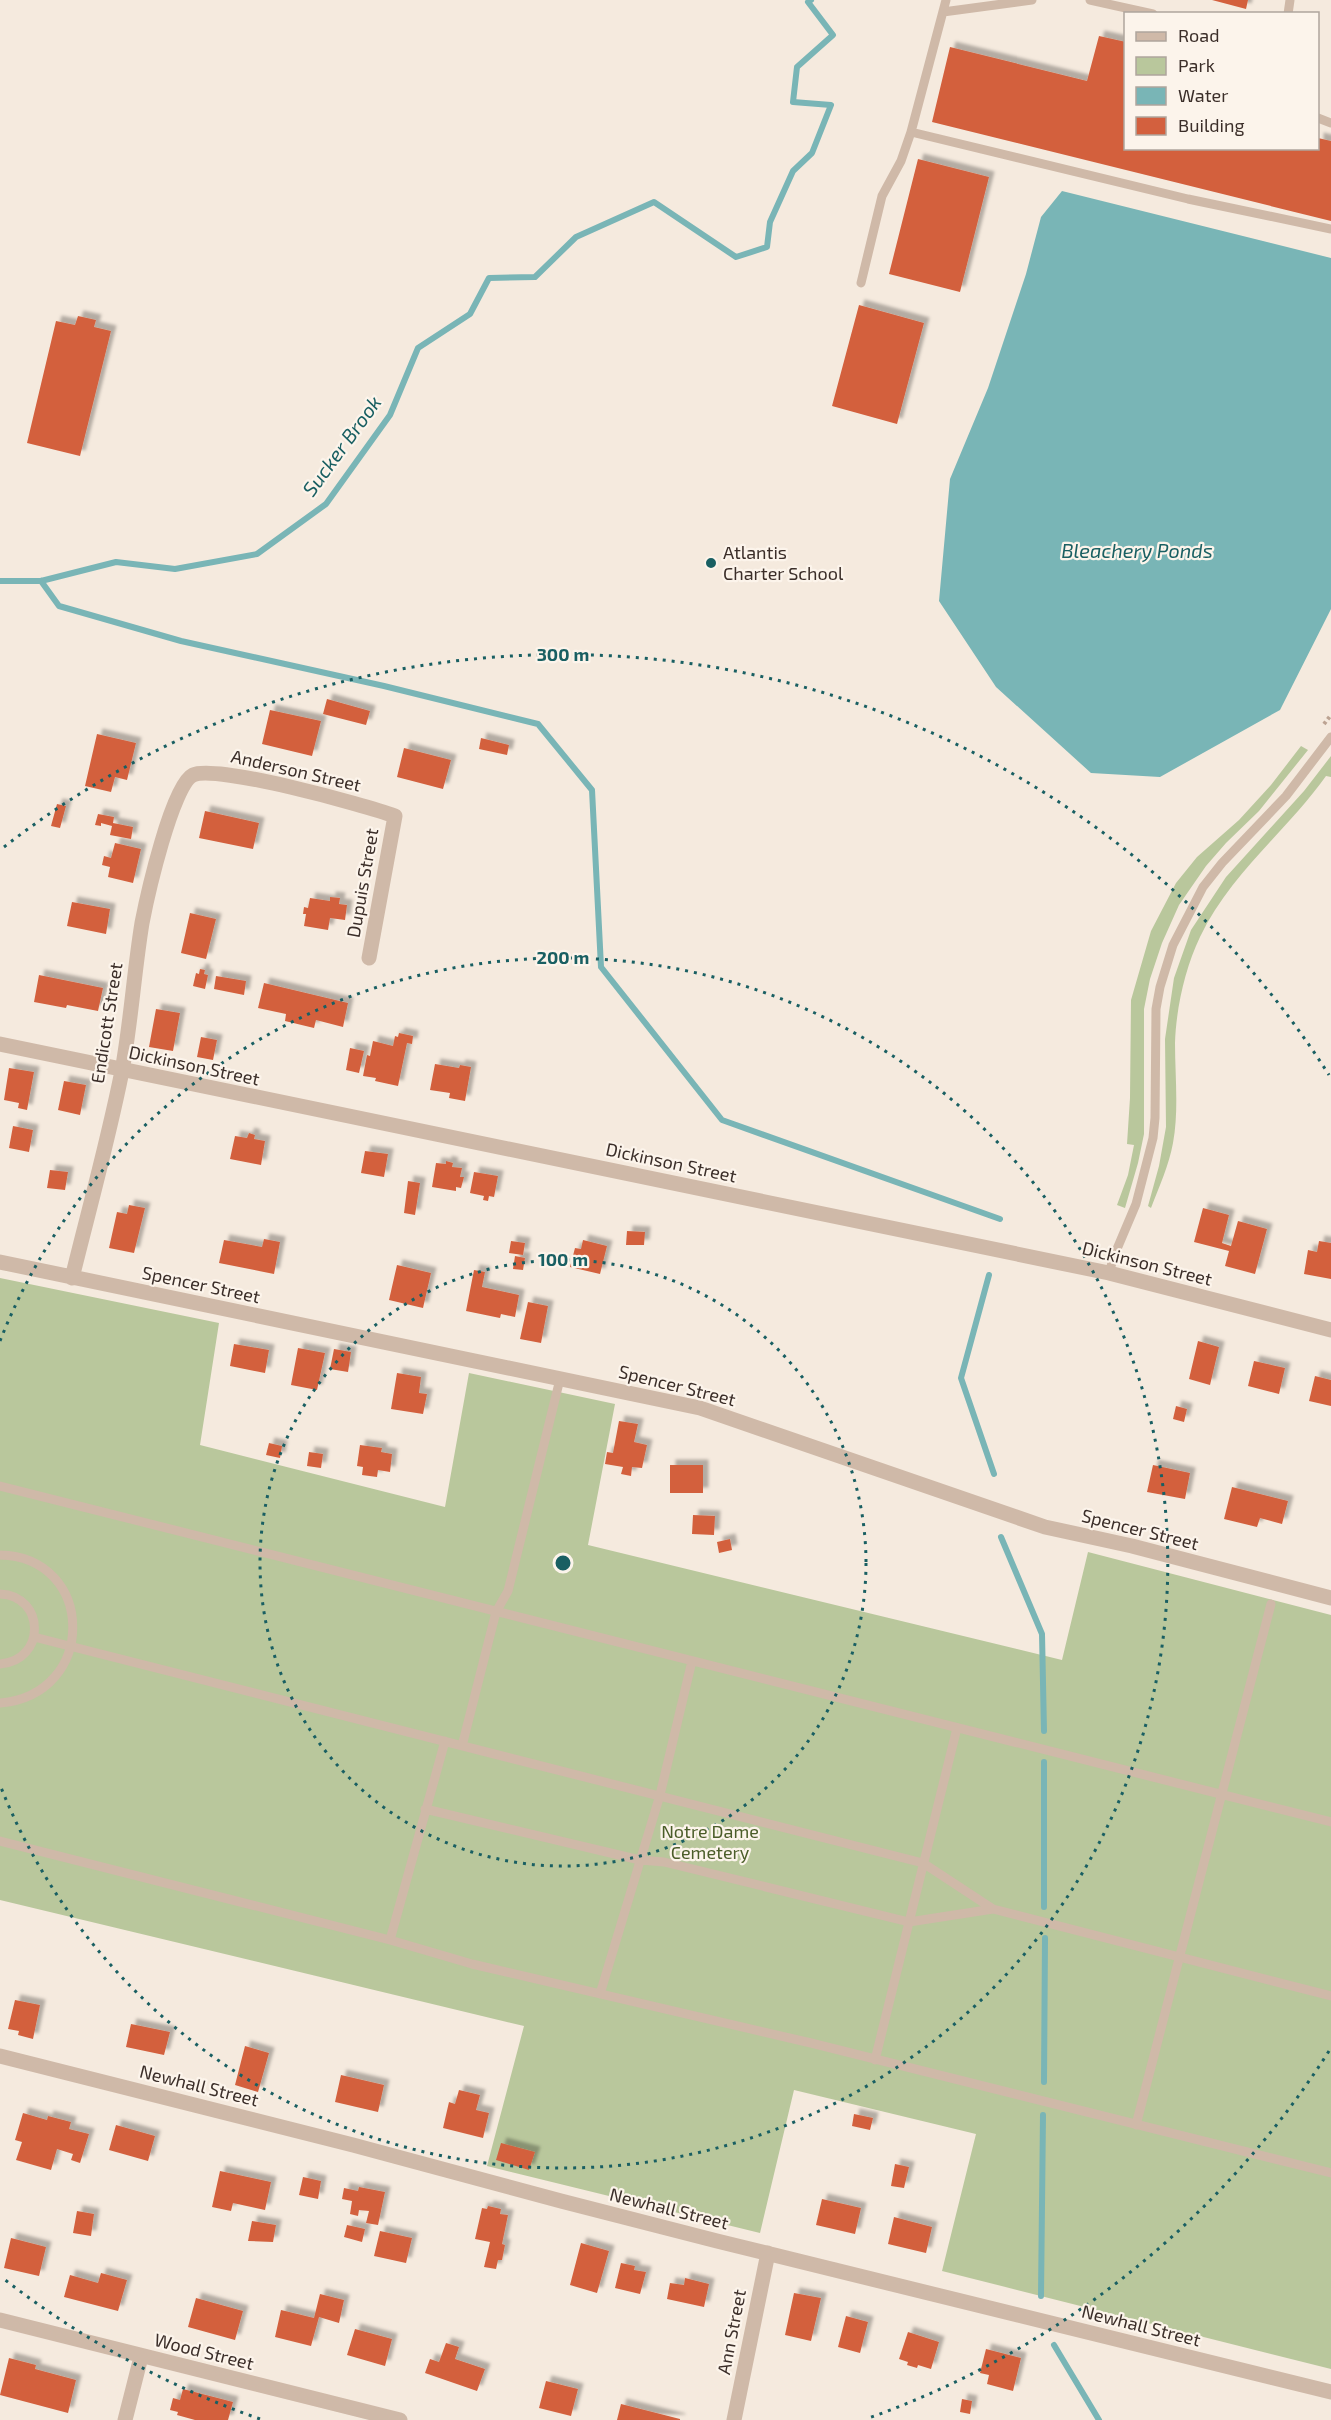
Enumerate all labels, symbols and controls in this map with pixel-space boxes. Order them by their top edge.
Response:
legend [1124,12,1319,150]
text: Road [1178,24,1219,46]
text: Park [1178,54,1215,76]
text: Water [1178,84,1228,106]
text: Building [1178,114,1245,136]
water label: Sucker Brook [297,390,386,500]
water label: Bleachery Ponds [1061,538,1213,563]
place label: Atlantis Charter School [723,541,844,584]
marker: Atlantis Charter School [704,556,718,570]
text: 300 m [537,643,589,665]
street label: Anderson Street [229,744,363,796]
street label: Dupuis Street [342,826,382,939]
text: 200 m [537,946,589,968]
street label: Endicott Street [86,961,126,1085]
street label: Dickinson Street [127,1040,262,1090]
street label: Dickinson Street [604,1137,739,1187]
street label: Dickinson Street [1080,1236,1215,1290]
text: 100 m [538,1248,588,1270]
street label: Spencer Street [140,1261,262,1307]
street label: Spencer Street [616,1360,738,1410]
street label: Spencer Street [1079,1504,1201,1554]
centre of rings [553,1553,573,1573]
park label: Notre Dame Cemetery [661,1820,759,1863]
street label: Newhall Street [137,2060,261,2110]
street label: Newhall Street [607,2183,731,2233]
street label: Ann Street [712,2287,750,2376]
street label: Newhall Street [1079,2300,1203,2350]
street label: Wood Street [152,2328,256,2374]

